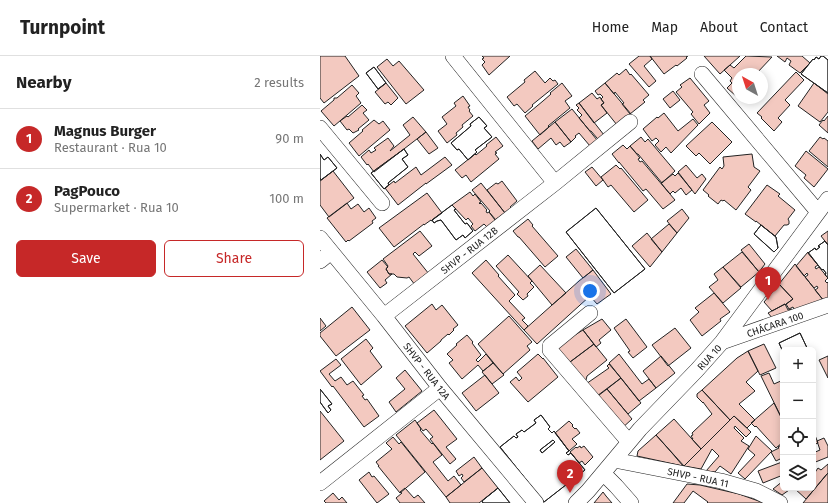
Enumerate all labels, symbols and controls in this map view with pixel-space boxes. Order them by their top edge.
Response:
text: Turnpoint [20,16,105,39]
text: Home [592,19,629,36]
text: Map [651,19,678,36]
text: About [700,19,738,36]
text: Contact [760,19,808,36]
north arrow [732,68,768,104]
text: Nearby [16,72,71,93]
text: 2 results [254,75,304,90]
text: Magnus Burger [54,122,156,140]
text: 1 [26,131,32,146]
text: 90 m [275,131,304,146]
text: Restaurant · Rua 10 [54,140,167,155]
text: PagPouco [54,182,120,200]
text: 2 [26,191,32,206]
text: 100 m [269,191,304,206]
text: Supermarket · Rua 10 [54,200,179,215]
street label: SHVP - RUA 12B [439,225,501,277]
button: Save [16,240,156,277]
button: Share [164,240,304,277]
pin: 1 [755,267,781,300]
your location [580,281,600,301]
street label: CHÁCARA 100 [745,308,806,340]
street label: SHVP - RUA 12A [400,341,452,403]
street label: RUA 10 [695,342,725,373]
map controls [780,347,816,491]
button: + [780,347,816,383]
button: − [780,383,816,419]
button: locate [780,419,816,455]
button: layers [780,455,816,491]
pin: 2 [557,460,583,493]
street label: SHVP - RUA 11 [666,466,730,490]

